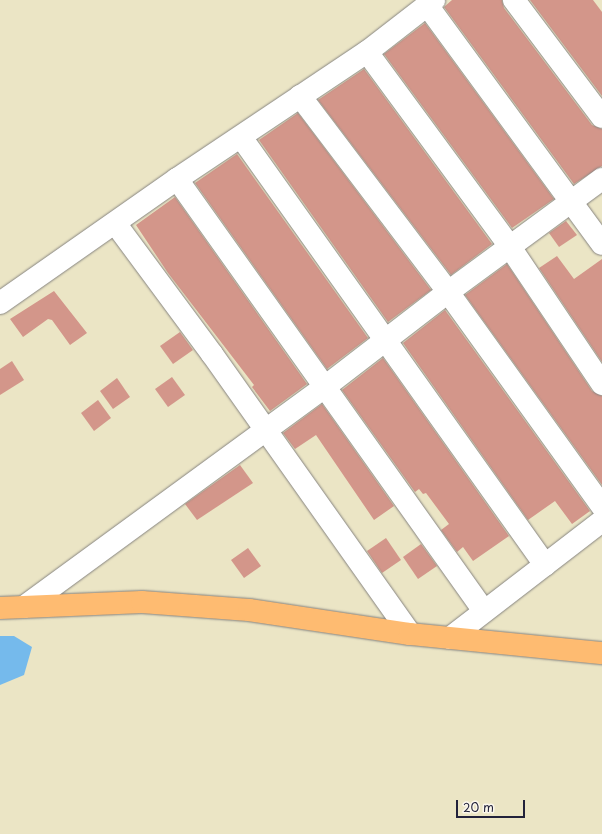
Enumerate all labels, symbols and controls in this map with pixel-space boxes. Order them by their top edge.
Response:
scale bar [458,792,527,818]
text: 20 m [463,798,494,816]

